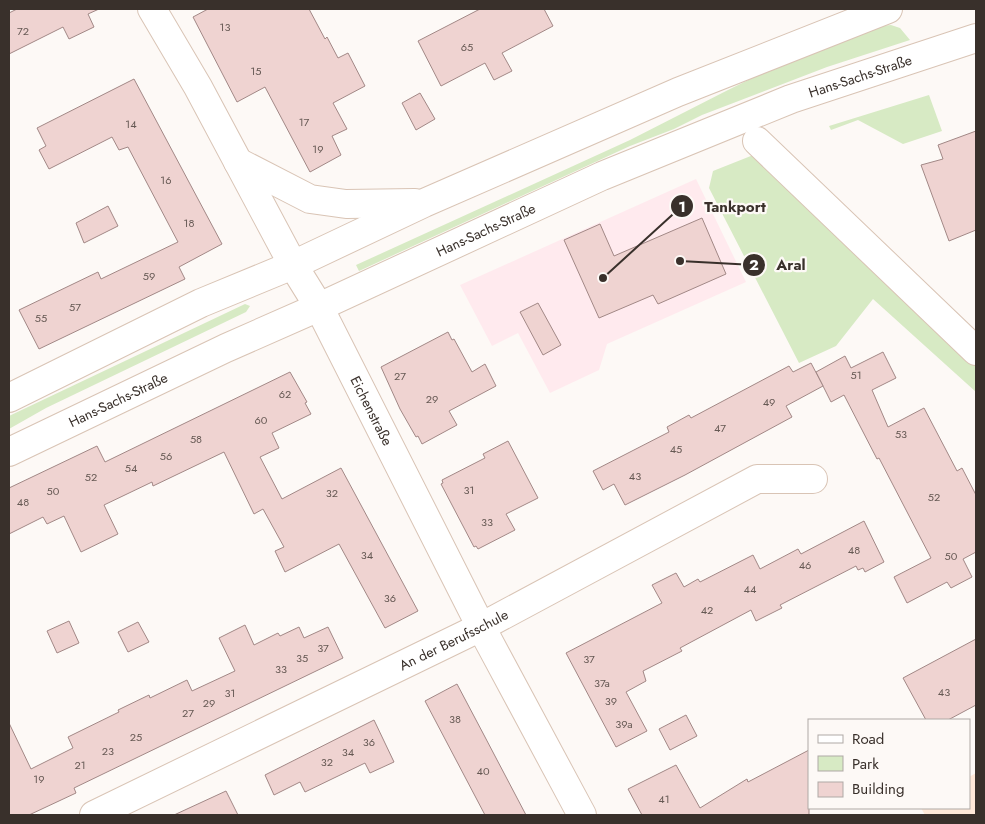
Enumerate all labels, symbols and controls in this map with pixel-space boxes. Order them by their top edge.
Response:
house number: 13 [220,19,230,35]
house number: 72 [17,23,29,39]
house number: 65 [461,39,473,55]
street label: Hans-Sachs-Straße [806,50,914,103]
house number: 15 [250,63,262,79]
house number: 17 [299,114,310,130]
house number: 14 [125,116,137,132]
house number: 19 [312,141,324,157]
house number: 16 [160,172,172,188]
callout: Tankport [669,191,776,221]
text: 1 [678,196,686,218]
text: Tankport [704,196,766,218]
street label: Hans-Sachs-Straße [433,198,539,261]
house number: 18 [184,215,194,231]
callout: Aral [741,250,816,280]
text: 2 [749,254,759,276]
text: Aral [775,254,806,276]
house number: 59 [143,268,155,284]
house number: 57 [69,299,81,315]
house number: 55 [35,310,47,326]
street label: Hans-Sachs-Straße [65,367,171,432]
house number: 51 [850,367,862,383]
house number: 27 [394,368,406,384]
street label: Eichenstraße [346,372,398,449]
house number: 62 [279,386,291,402]
house number: 29 [426,391,438,407]
house number: 49 [763,394,775,410]
house number: 60 [255,412,268,428]
house number: 47 [714,420,726,436]
house number: 53 [895,426,907,442]
house number: 58 [190,431,202,447]
house number: 45 [670,441,682,457]
house number: 56 [160,448,172,464]
house number: 54 [125,460,138,476]
house number: 43 [629,468,641,484]
house number: 52 [85,469,97,485]
house number: 31 [464,482,474,498]
house number: 50 [47,483,60,499]
house number: 32 [326,485,338,501]
house number: 52 [928,489,940,505]
house number: 48 [17,494,29,510]
house number: 33 [481,514,493,530]
house number: 48 [848,542,860,558]
house number: 34 [361,547,374,563]
house number: 50 [945,548,958,564]
house number: 46 [799,557,811,573]
house number: 44 [744,581,757,597]
house number: 36 [384,590,396,606]
house number: 42 [701,602,713,618]
street label: An der Berufsschule [396,604,512,675]
house number: 37 [317,640,329,656]
house number: 35 [296,650,308,666]
house number: 37 [583,651,595,667]
house number: 33 [275,661,287,677]
house number: 37a [594,675,610,691]
house number: 43 [938,684,950,700]
house number: 31 [225,685,235,701]
house number: 39 [605,693,617,709]
house number: 29 [203,695,215,711]
house number: 27 [182,705,194,721]
house number: 38 [449,711,461,727]
house number: 39a [615,716,633,732]
legend [808,719,970,809]
text: Road [852,728,884,750]
house number: 25 [130,729,142,745]
house number: 36 [363,734,375,750]
house number: 23 [102,743,114,759]
house number: 34 [342,744,355,760]
text: Park [852,753,879,775]
house number: 32 [321,754,333,770]
house number: 21 [74,757,86,773]
house number: 40 [476,763,490,779]
house number: 19 [33,771,45,787]
text: Building [852,778,904,800]
house number: 41 [658,791,670,807]

